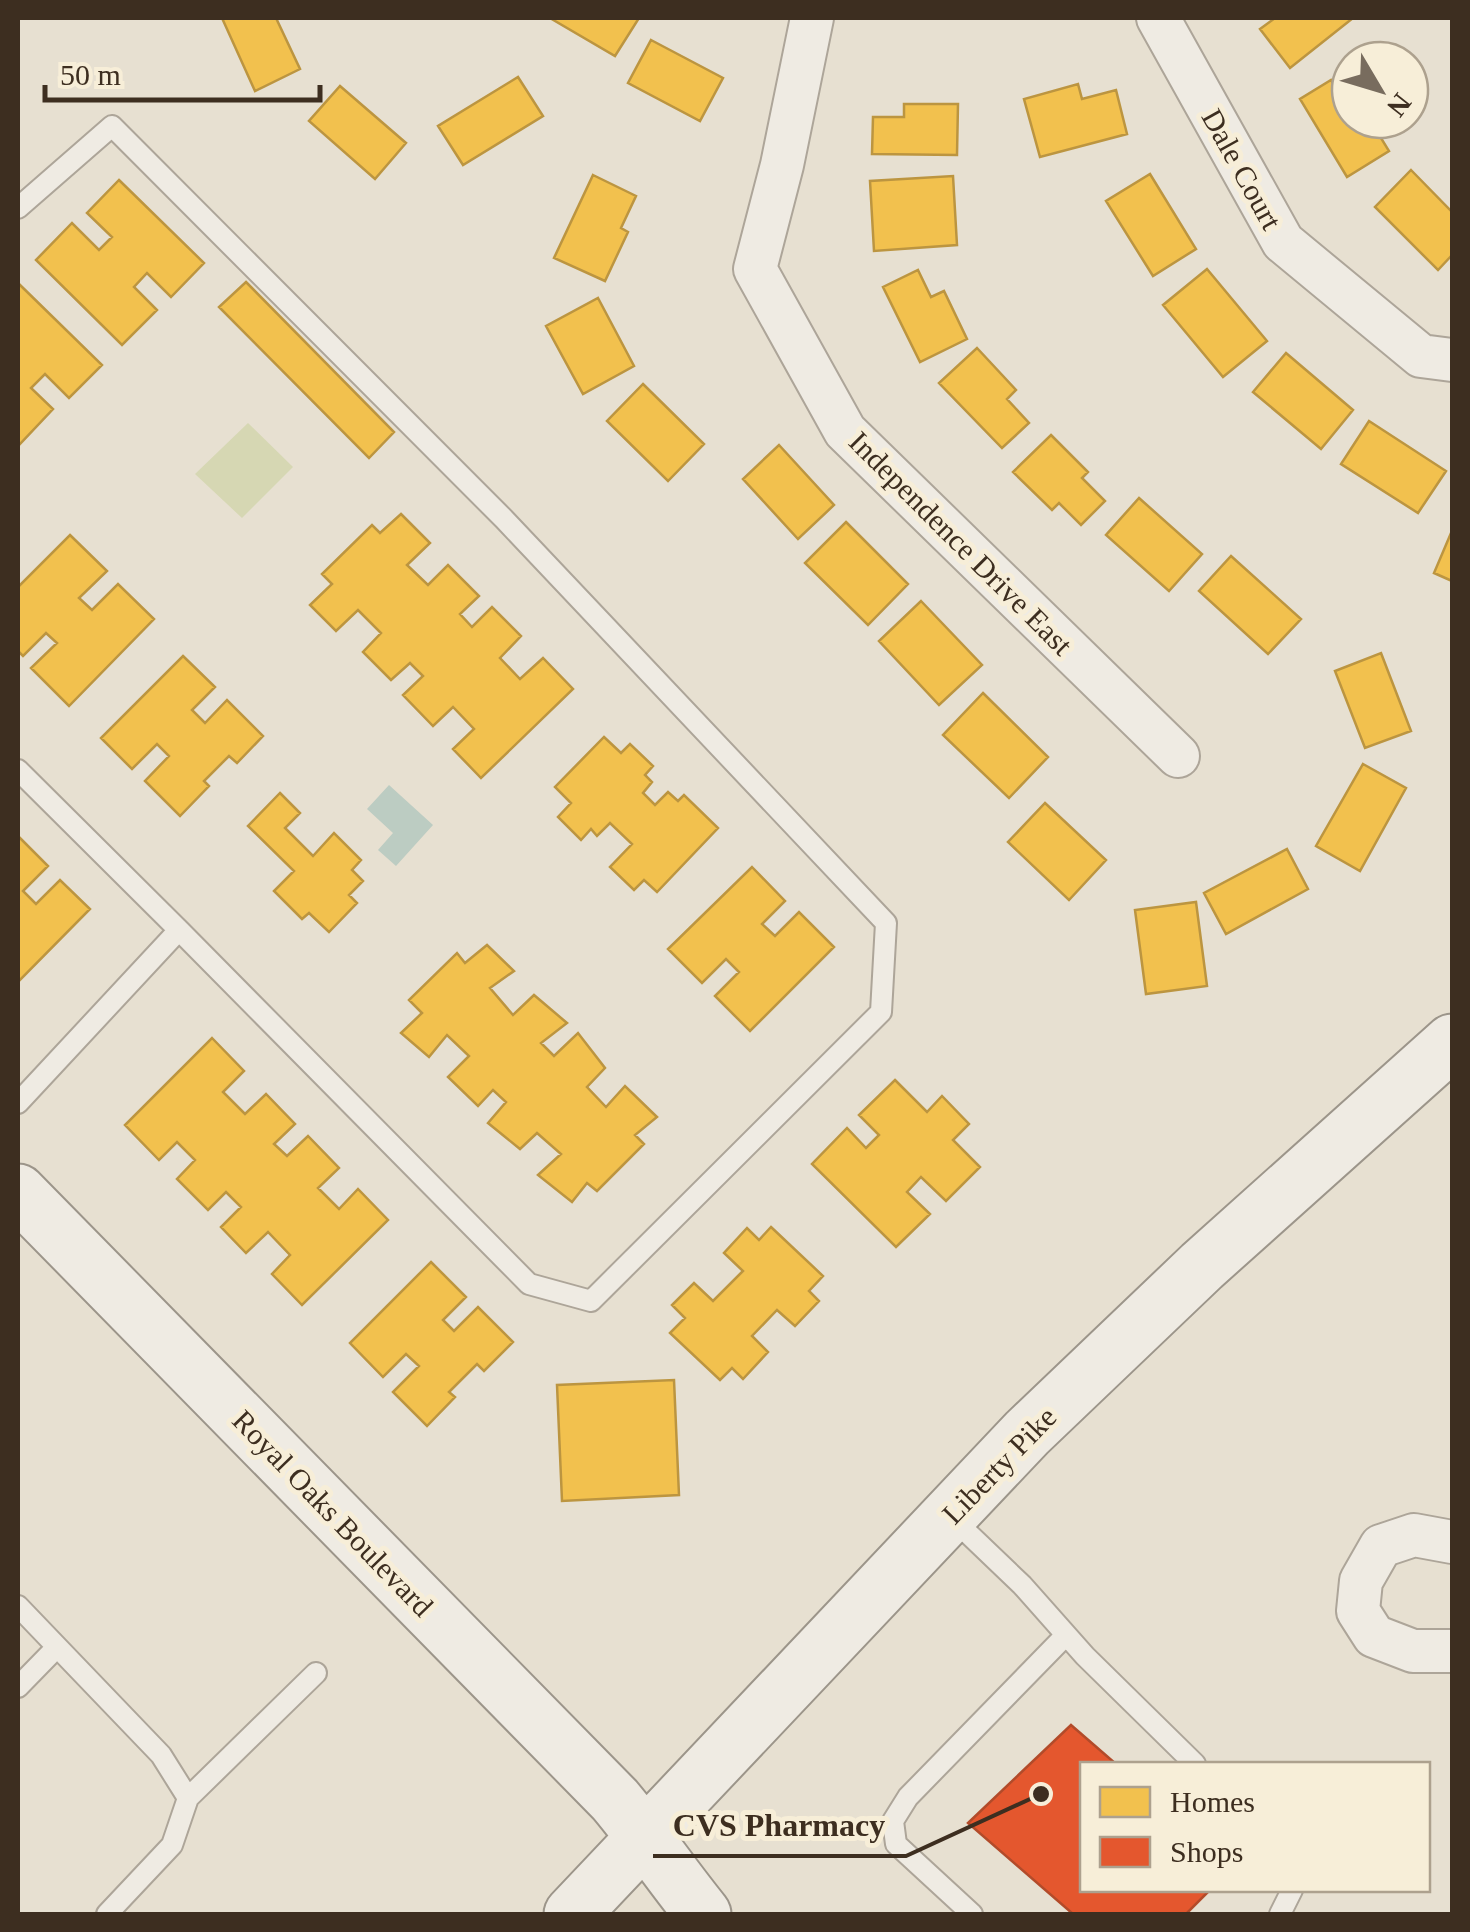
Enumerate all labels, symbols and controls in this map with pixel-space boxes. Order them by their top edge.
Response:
scale bar [45,40,320,102]
north arrow [1330,40,1430,140]
text: 50 m [60,58,121,91]
text: N [1381,88,1418,123]
street label: Dale Court [1195,103,1289,236]
street label: Independence Drive East [843,425,1080,662]
street label: Liberty Pike [935,1400,1063,1530]
street label: Royal Oaks Boulevard [226,1403,440,1623]
legend [1080,1762,1430,1892]
text: Homes [1170,1785,1255,1818]
callout: CVS Pharmacy [653,1794,906,1856]
text: CVS Pharmacy [673,1807,885,1843]
text: Shops [1170,1835,1243,1868]

